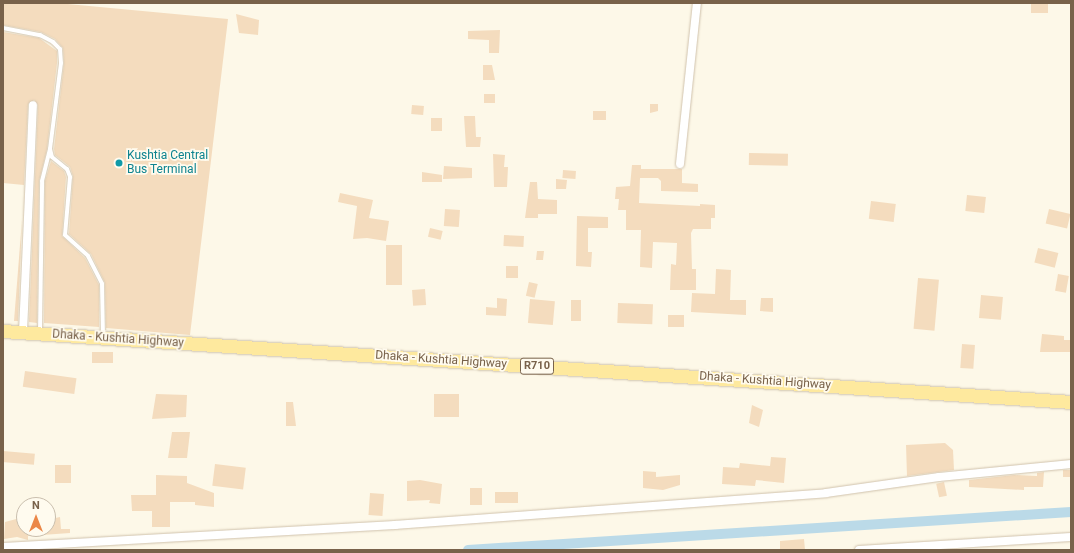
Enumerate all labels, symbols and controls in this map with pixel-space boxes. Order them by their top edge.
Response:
place label: Kushtia Central Bus Terminal [127,149,208,177]
marker: Kushtia Central Bus Terminal [114,158,124,168]
street label: Dhaka - Kushtia Highway [52,327,184,351]
street label: Dhaka - Kushtia Highway [375,348,507,372]
road number: R710 [520,357,554,375]
street label: Dhaka - Kushtia Highway [699,369,831,393]
north arrow [16,497,56,537]
text: N [32,499,40,512]

